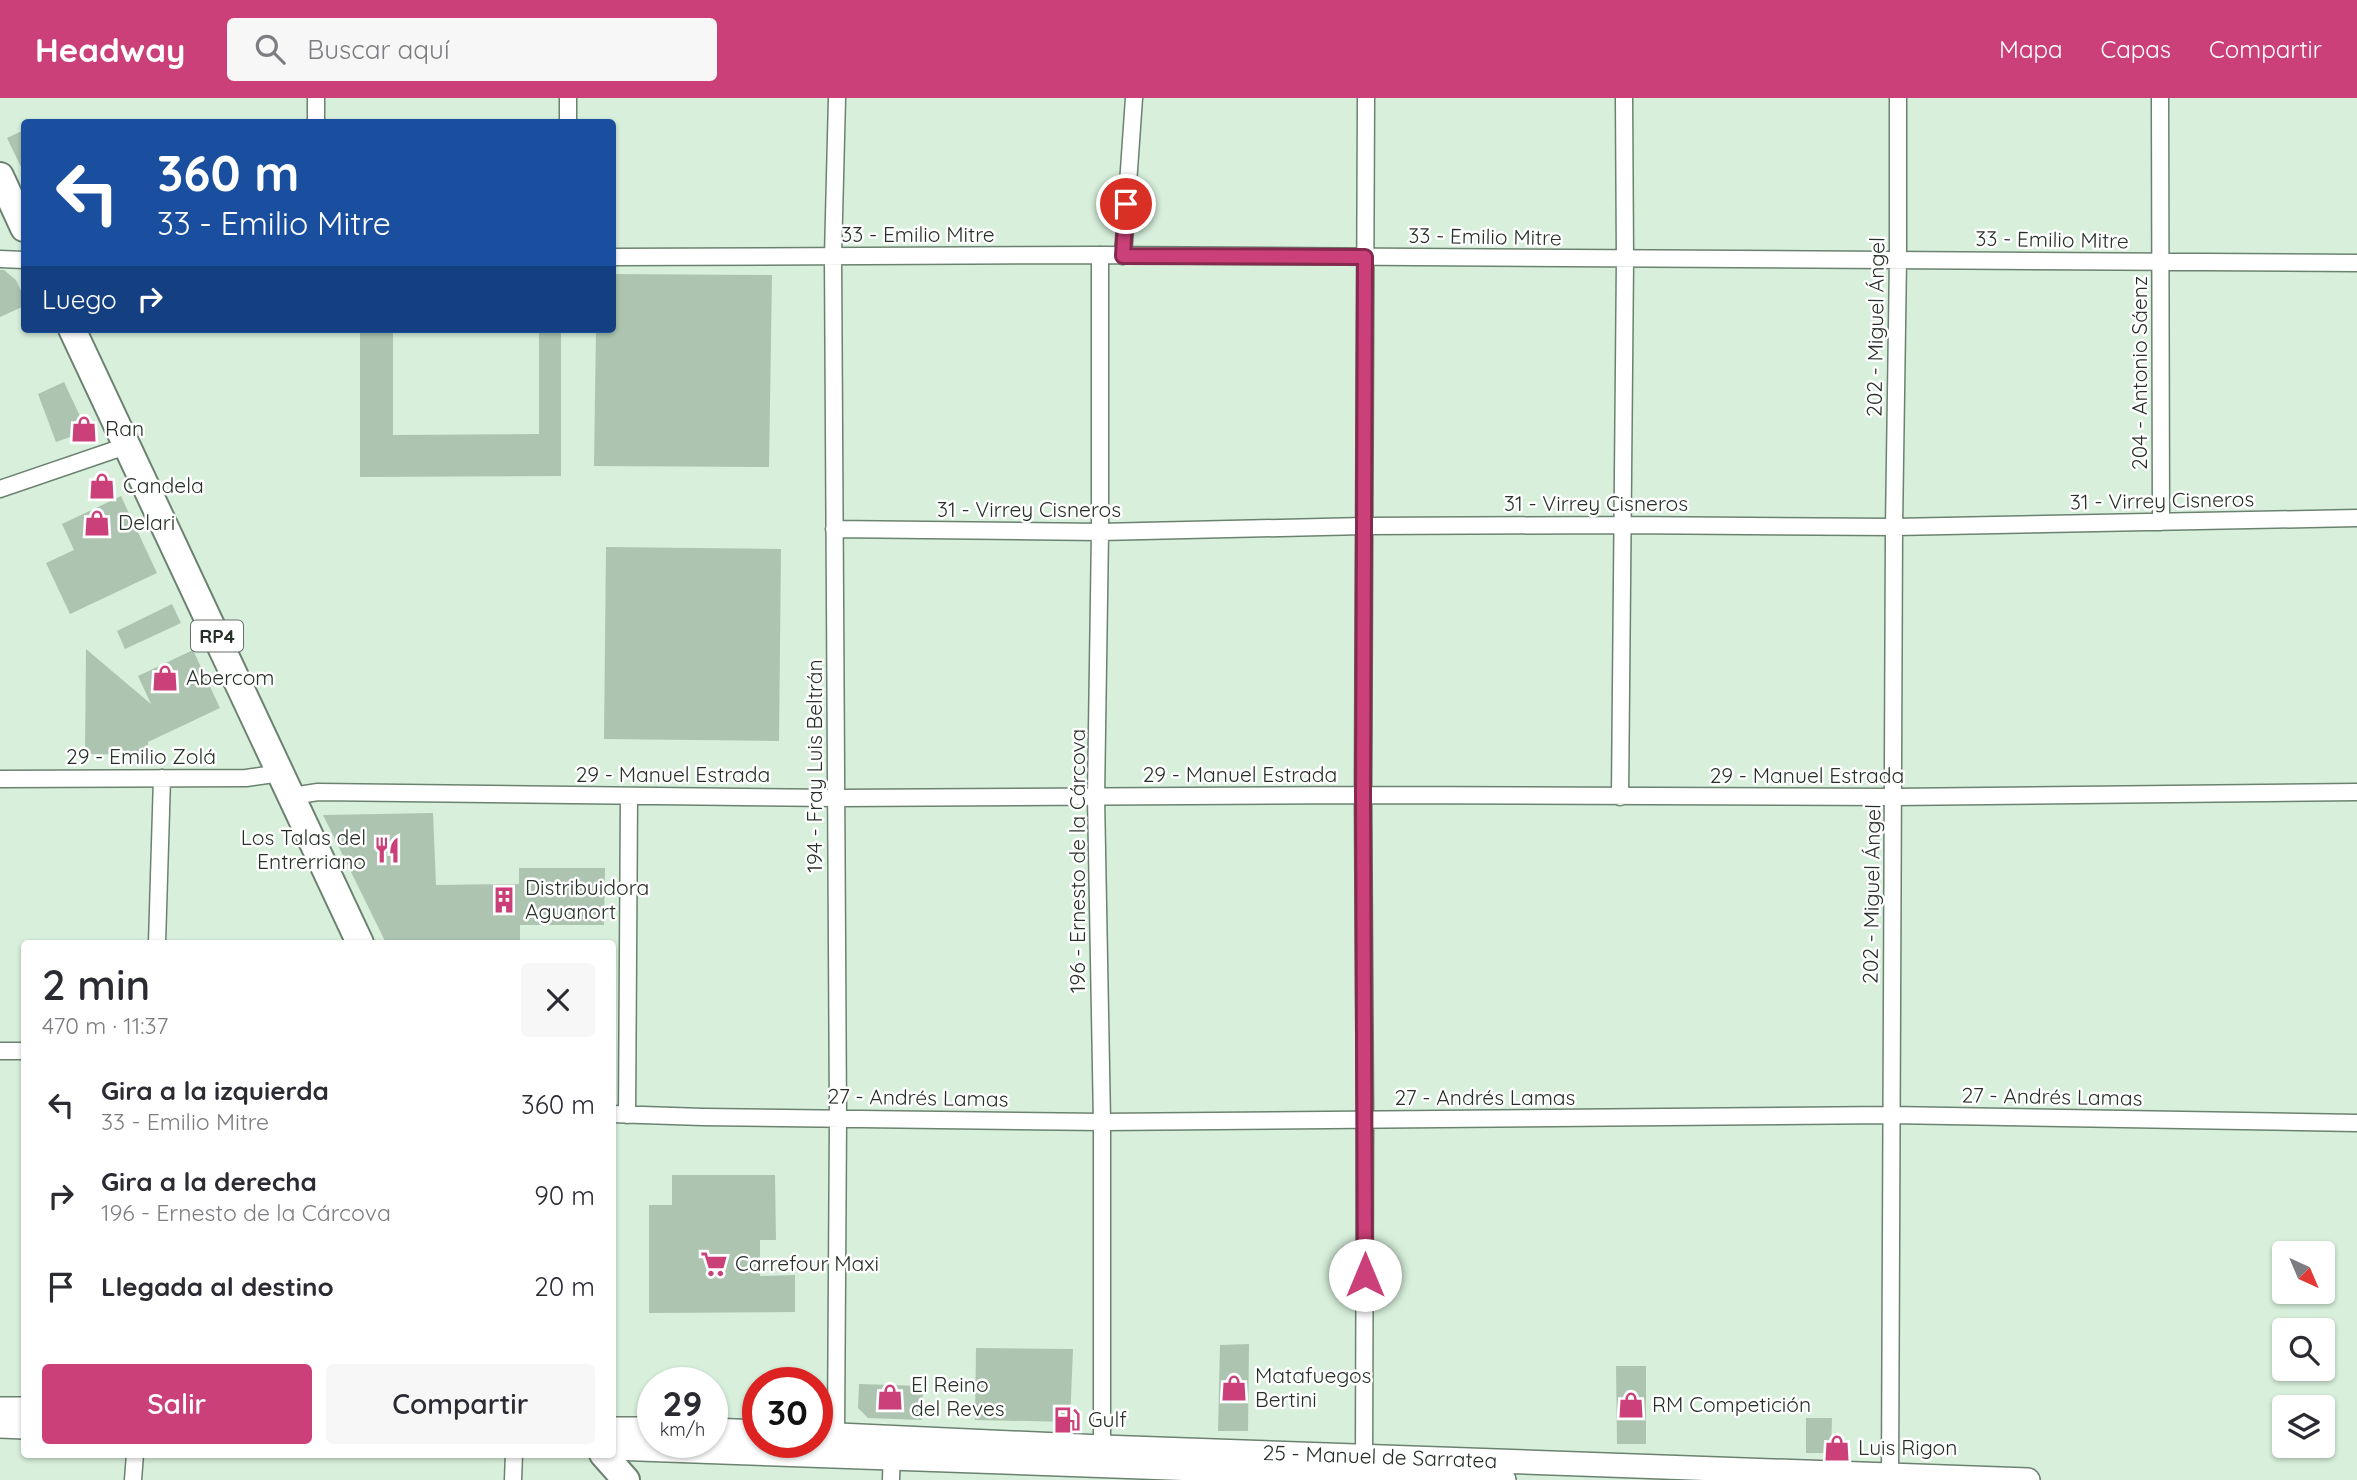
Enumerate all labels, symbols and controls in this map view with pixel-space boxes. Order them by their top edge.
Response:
search box [227,18,717,81]
text: Headway [35,29,185,70]
icon: search [251,30,289,68]
text: Buscar aquí [307,33,449,66]
text: Mapa [1999,34,2063,64]
text: Capas [2101,34,2171,64]
text: Compartir [2209,34,2322,64]
text: 360 m [157,142,299,203]
icon: left [42,147,133,238]
pin [1096,174,1156,234]
icon: arrive [1107,185,1145,223]
text: 33 - Emilio Mitre [157,203,391,243]
street label: 33 - Emilio Mitre [841,221,995,247]
street label: 33 - Emilio Mitre [1408,222,1562,250]
street label: 33 - Emilio Mitre [1975,225,2129,253]
street label: 202 - Miguel Ángel [1860,237,1890,417]
street label: 204 - Antonio Sáenz [2126,276,2152,470]
icon: right [131,280,169,318]
text: Luego [42,283,117,316]
shop icon: Ran [69,414,99,444]
place label: Ran [105,415,144,441]
shop icon: Candela [87,471,117,501]
place label: Candela [123,472,204,498]
street label: 31 - Virrey Cisneros [2070,485,2254,515]
street label: 31 - Virrey Cisneros [1504,490,1688,516]
street label: 31 - Virrey Cisneros [937,496,1121,522]
shop icon: Delari [82,508,112,538]
place label: Delari [118,509,175,535]
road number: RP4 [191,621,243,652]
street label: 194 - Fray Luis Beltrán [801,659,827,873]
shop icon: Abercom [150,663,180,693]
place label: Abercom [186,664,275,690]
street label: 196 - Ernesto de la Cárcova [1064,729,1090,993]
street label: 29 - Emilio Zolá [66,743,216,769]
street label: 29 - Manuel Estrada [576,761,770,787]
street label: 29 - Manuel Estrada [1143,761,1337,787]
street label: 29 - Manuel Estrada [1710,762,1904,788]
street label: 202 - Miguel Ángel [1856,804,1886,984]
place label: Los Talas del Entrerriano [241,824,366,874]
restaurant icon: Los Talas del Entrerriano [372,835,402,865]
place label: Distribuidora Aguanort [525,874,649,924]
building icon: Distribuidora Aguanort [489,885,519,915]
text: 2 min [42,958,150,1011]
button: close [521,963,595,1037]
text: 470 m · 11:37 [42,1011,168,1040]
text: Gira a la izquierda [101,1074,329,1107]
street label: 27 - Andrés Lamas [1961,1081,2143,1111]
street label: 27 - Andrés Lamas [827,1082,1009,1112]
street label: 27 - Andrés Lamas [1395,1084,1575,1110]
icon: left [42,1086,80,1124]
text: 360 m [521,1088,595,1121]
text: 33 - Emilio Mitre [101,1107,269,1136]
text: Gira a la derecha [101,1165,317,1198]
icon: right [42,1177,80,1215]
text: 90 m [534,1179,595,1212]
text: 196 - Ernesto de la Cárcova [101,1198,391,1227]
position arrow [1328,1238,1402,1312]
north arrow [2272,1241,2334,1304]
map controls [2272,1241,2335,1458]
supermarket icon: Carrefour Maxi [699,1249,729,1279]
place label: Carrefour Maxi [735,1250,879,1276]
icon: arrive [42,1268,80,1306]
text: Llegada al destino [101,1270,334,1303]
text: 20 m [534,1270,595,1303]
button: search [2272,1318,2335,1381]
place label: Matafuegos Bertini [1255,1362,1371,1412]
button: Salir [42,1364,312,1444]
button: Compartir [326,1364,595,1444]
speed limit sign: 30 [742,1367,833,1458]
place label: El Reino del Reves [911,1371,1005,1421]
shop icon: Matafuegos Bertini [1219,1373,1249,1403]
text: 29 [663,1381,702,1425]
shop icon: El Reino del Reves [875,1382,905,1412]
shop icon: RM Competición [1616,1390,1646,1420]
place label: RM Competición [1652,1391,1811,1417]
button: layers [2272,1395,2335,1458]
fuel station icon: Gulf [1052,1405,1082,1435]
place label: Gulf [1088,1406,1127,1432]
text: km/h [660,1418,705,1441]
shop icon: Luis Rigon [1822,1433,1852,1463]
place label: Luis Rigon [1858,1434,1957,1460]
street label: 25 - Manuel de Sarratea [1262,1439,1498,1473]

